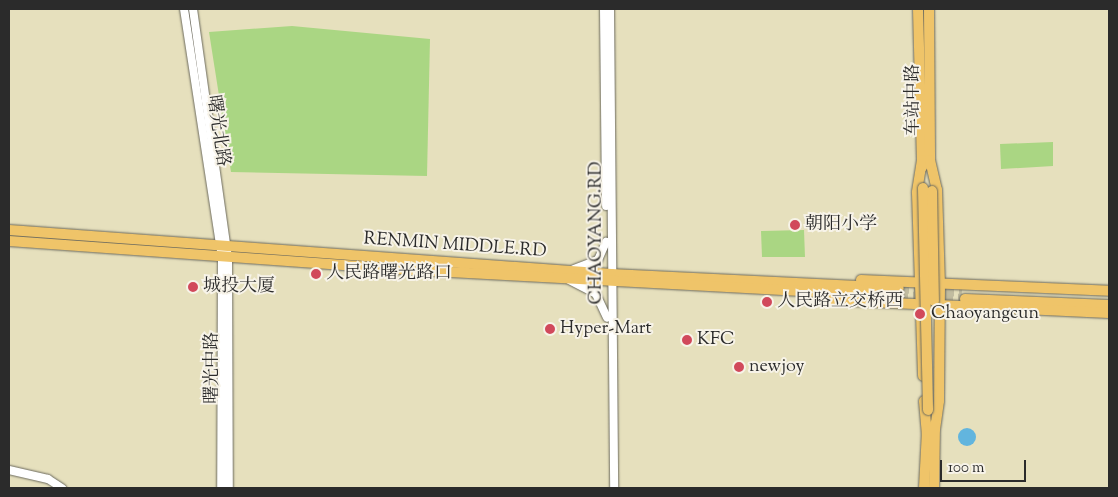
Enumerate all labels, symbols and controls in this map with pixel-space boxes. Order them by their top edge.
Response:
street label: 车站中路 [903,64,925,136]
street label: 曙光北路 [201,94,233,168]
street label: CHAOYANG.RD [586,161,608,305]
place label: 朝阳小学 [805,214,877,236]
marker: 朝阳小学 [789,219,801,231]
street label: RENMIN MIDDLE.RD [363,229,547,263]
place label: 人民路曙光路口 [326,263,452,285]
marker: 人民路曙光路口 [310,268,322,280]
place label: 城投大厦 [203,276,275,298]
marker: 城投大厦 [187,281,199,293]
place label: 人民路立交桥西 [777,291,903,313]
marker: 人民路立交桥西 [761,296,773,308]
place label: Chaoyangcun [931,303,1039,325]
marker: Chaoyangcun [913,307,927,321]
place label: Hyper-Mart [560,318,652,340]
marker: Hyper-Mart [544,323,556,335]
place label: KFC [697,329,735,351]
street label: 曙光中路 [202,332,224,404]
marker: KFC [681,334,693,346]
place label: newjoy [749,356,804,378]
marker: newjoy [733,361,745,373]
scale bar [943,450,1029,482]
text: 100 m [948,458,984,479]

